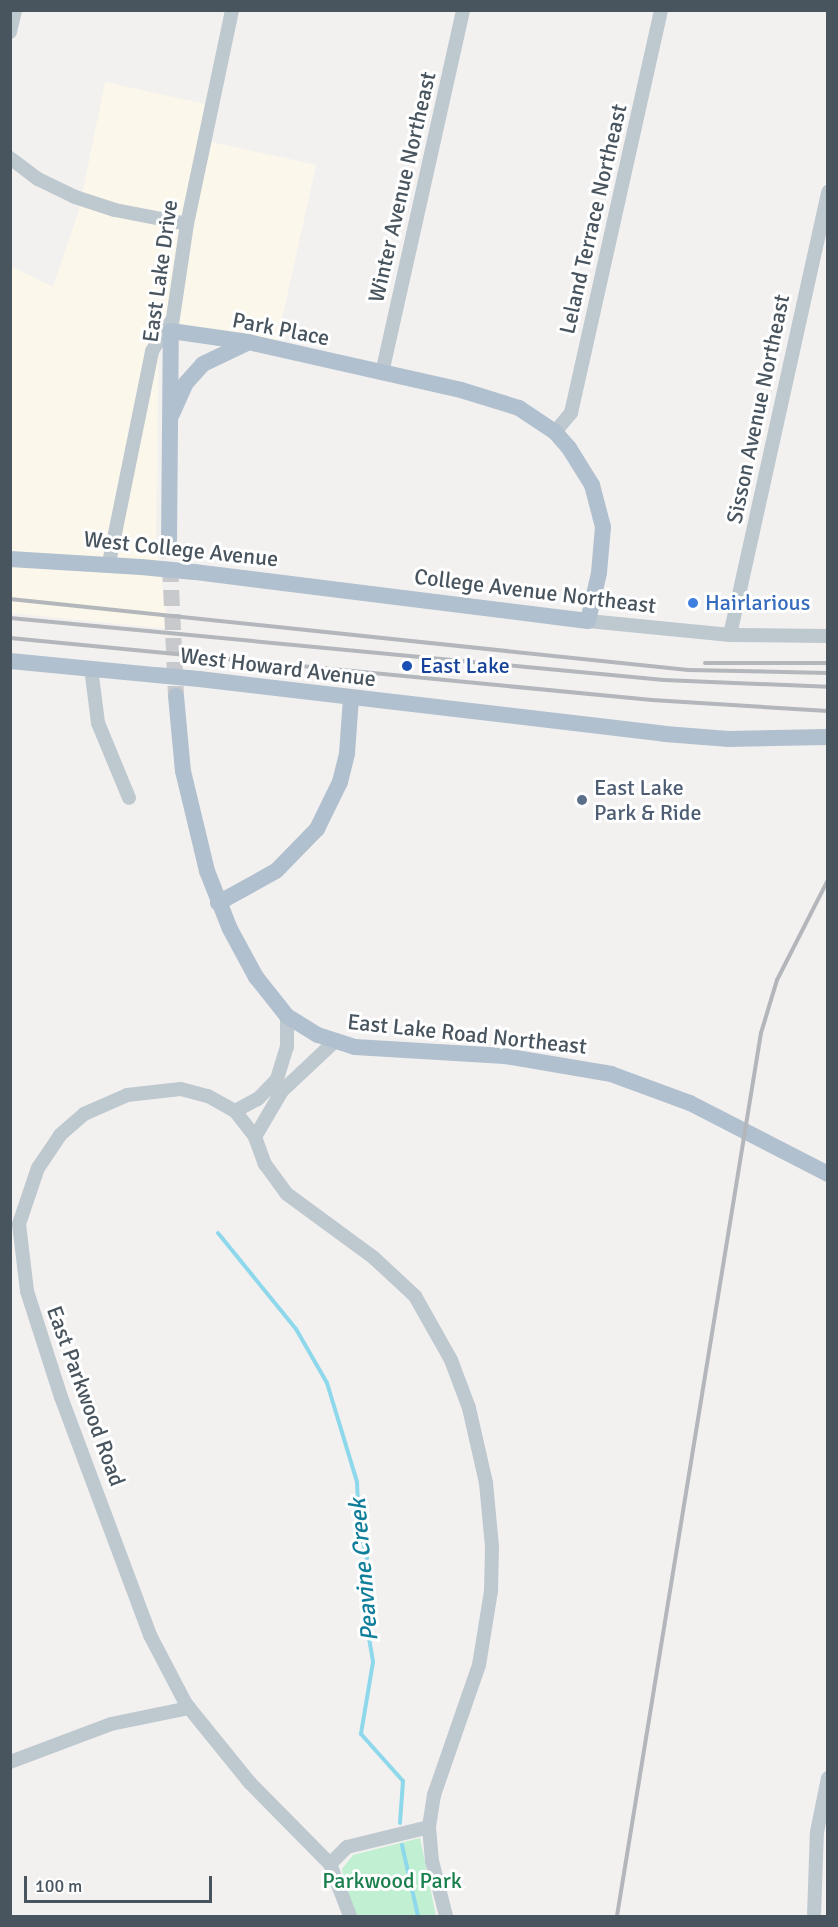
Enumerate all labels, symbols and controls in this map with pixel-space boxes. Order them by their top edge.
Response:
street label: Winter Avenue Northeast [363,69,441,305]
street label: Leland Terrace Northeast [554,101,632,337]
street label: East Lake Drive [137,198,183,344]
street label: Sisson Avenue Northeast [721,292,795,526]
street label: Park Place [230,307,332,351]
street label: West College Avenue [82,526,280,572]
street label: College Avenue Northeast [413,563,657,619]
place label: Hairlarious [705,590,810,616]
marker: Hairlarious [686,596,700,610]
street label: West Howard Avenue [179,642,377,692]
place label: East Lake [420,653,510,679]
marker: East Lake [398,657,416,675]
place label: East Lake Park & Ride [594,774,702,825]
marker: East Lake Park & Ride [575,793,589,807]
street label: East Lake Road Northeast [346,1008,588,1060]
street label: East Parkwood Road [41,1302,131,1490]
water label: Peavine Creek [343,1497,385,1643]
scale bar [27,1864,214,1902]
park label: Parkwood Park [322,1868,462,1894]
text: 100 m [35,1875,82,1897]

